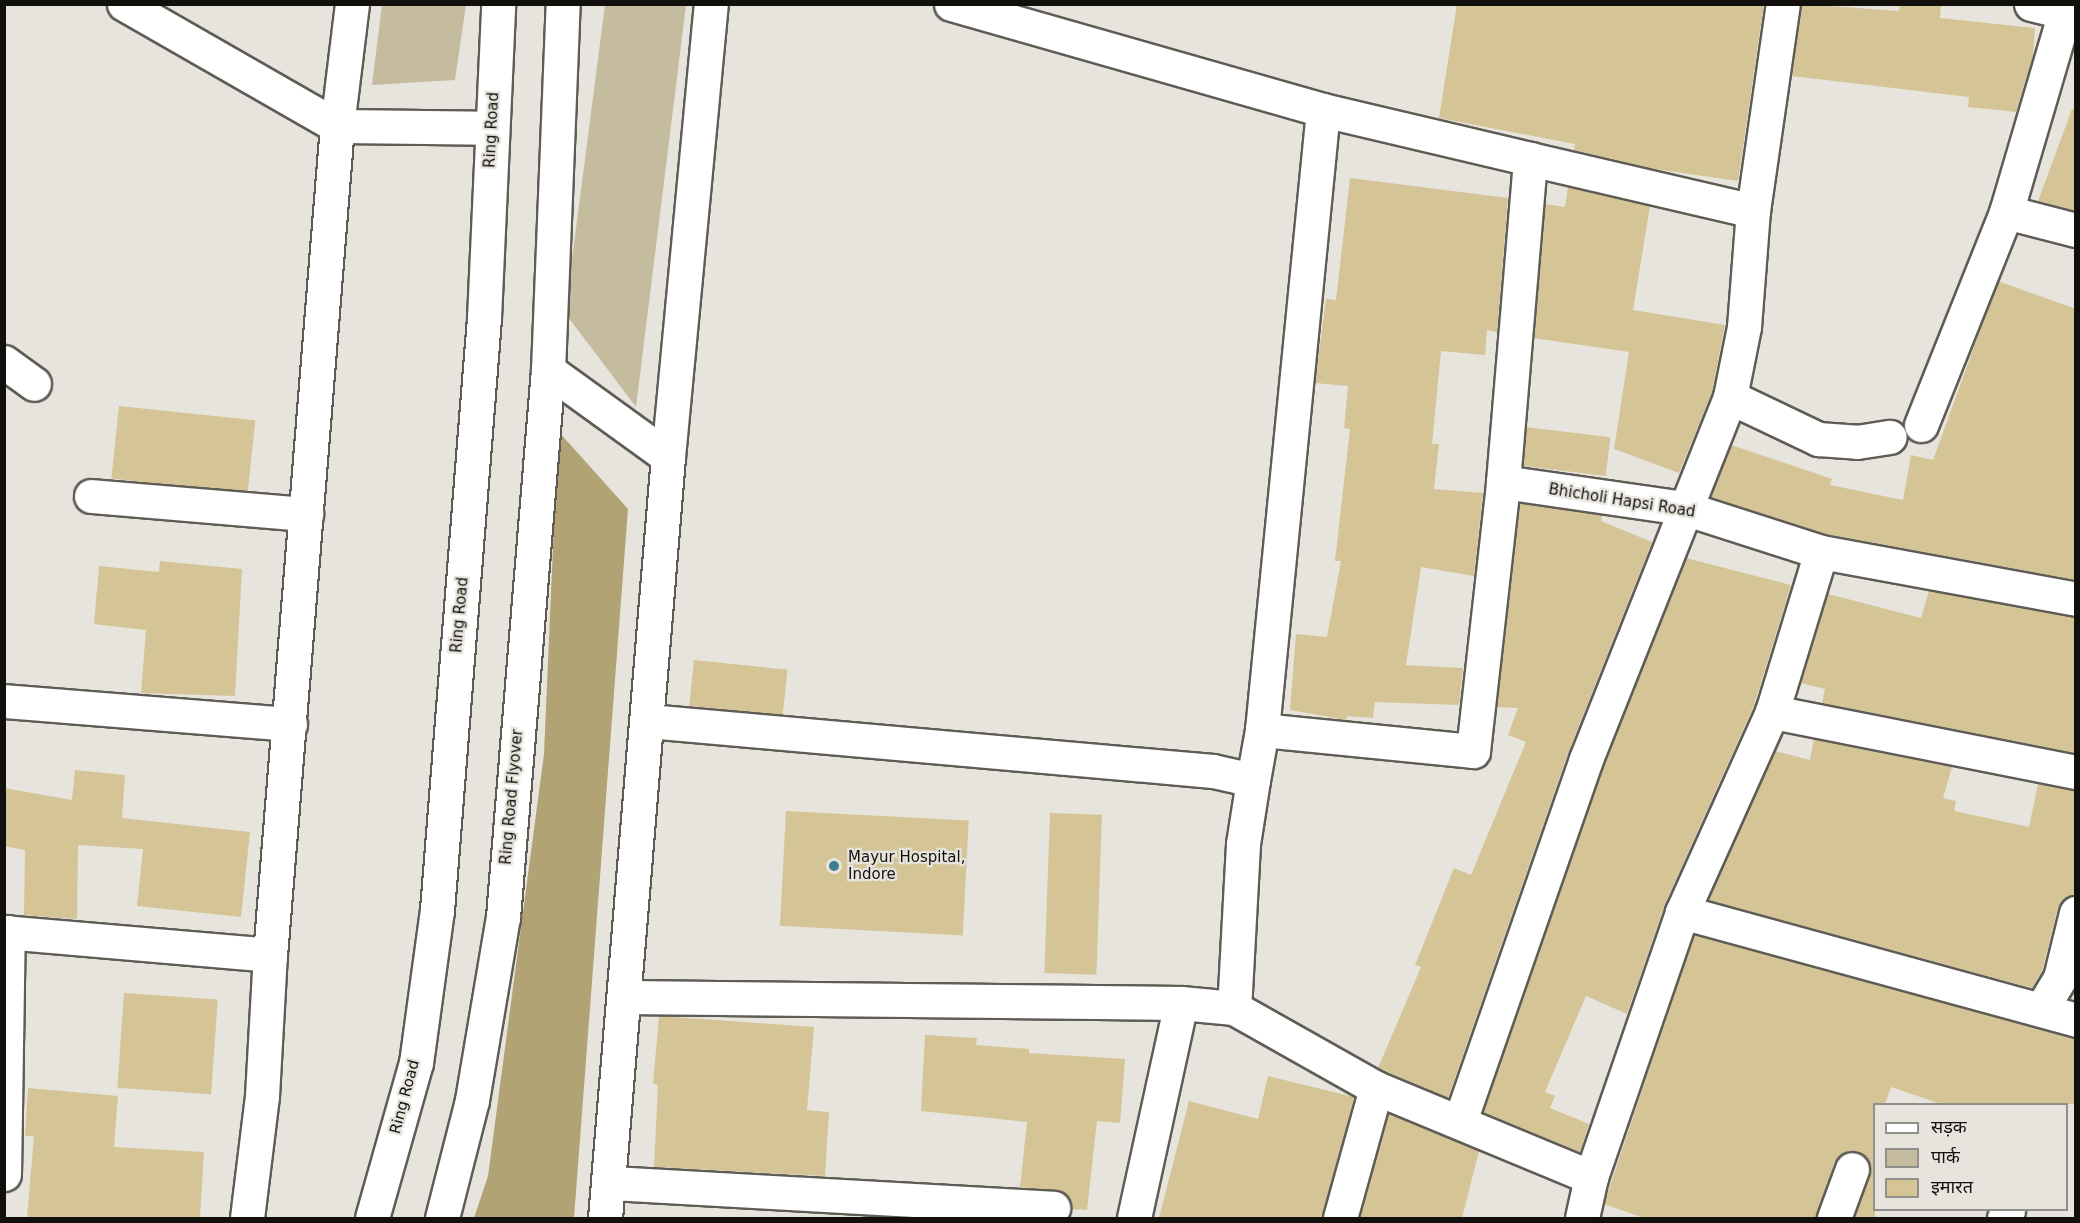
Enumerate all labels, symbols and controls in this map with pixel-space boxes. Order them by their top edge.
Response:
street label: Ring Road [481,92,503,168]
street label: Bhicholi Hapsi Road [1547,481,1697,521]
street label: Ring Road [448,576,472,654]
street label: Ring Road Flyover [497,729,527,865]
place label: Mayur Hospital, Indore [848,848,965,883]
marker: Mayur Hospital, Indore [825,857,843,875]
street label: Ring Road [386,1058,424,1136]
legend [1873,1103,2068,1211]
text: सड़क [1931,1116,1967,1137]
text: पार्क [1931,1146,1960,1167]
text: इमारत [1931,1176,1973,1197]

